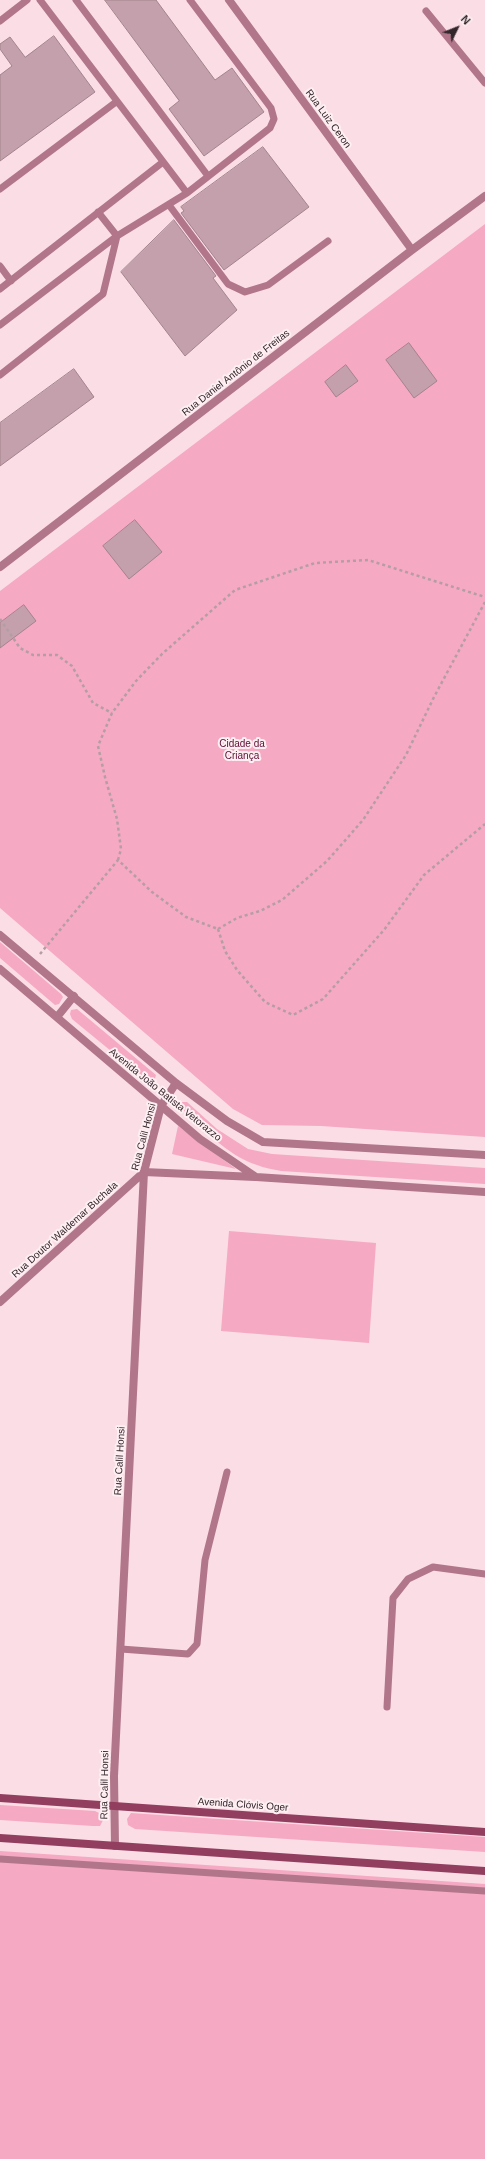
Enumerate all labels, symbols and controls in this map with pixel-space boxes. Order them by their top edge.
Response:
north arrow [437,8,477,48]
text: N [459,13,473,27]
street label: Rua Luiz Ceron [303,87,353,151]
street label: Rua Daniel Antônio de Freitas [180,327,292,419]
park label: Cidade da Criança [219,738,265,762]
street label: Avenida João Batista Vetorazzo [106,1046,224,1144]
street label: Rua Calil Honsi [129,1102,159,1172]
street label: Rua Doutor Waldemar Buchala [10,1179,120,1281]
street label: Rua Calil Honsi [112,1426,128,1496]
street label: Rua Calil Honsi [98,1750,112,1820]
street label: Avenida Clóvis Oger [197,1796,289,1814]

